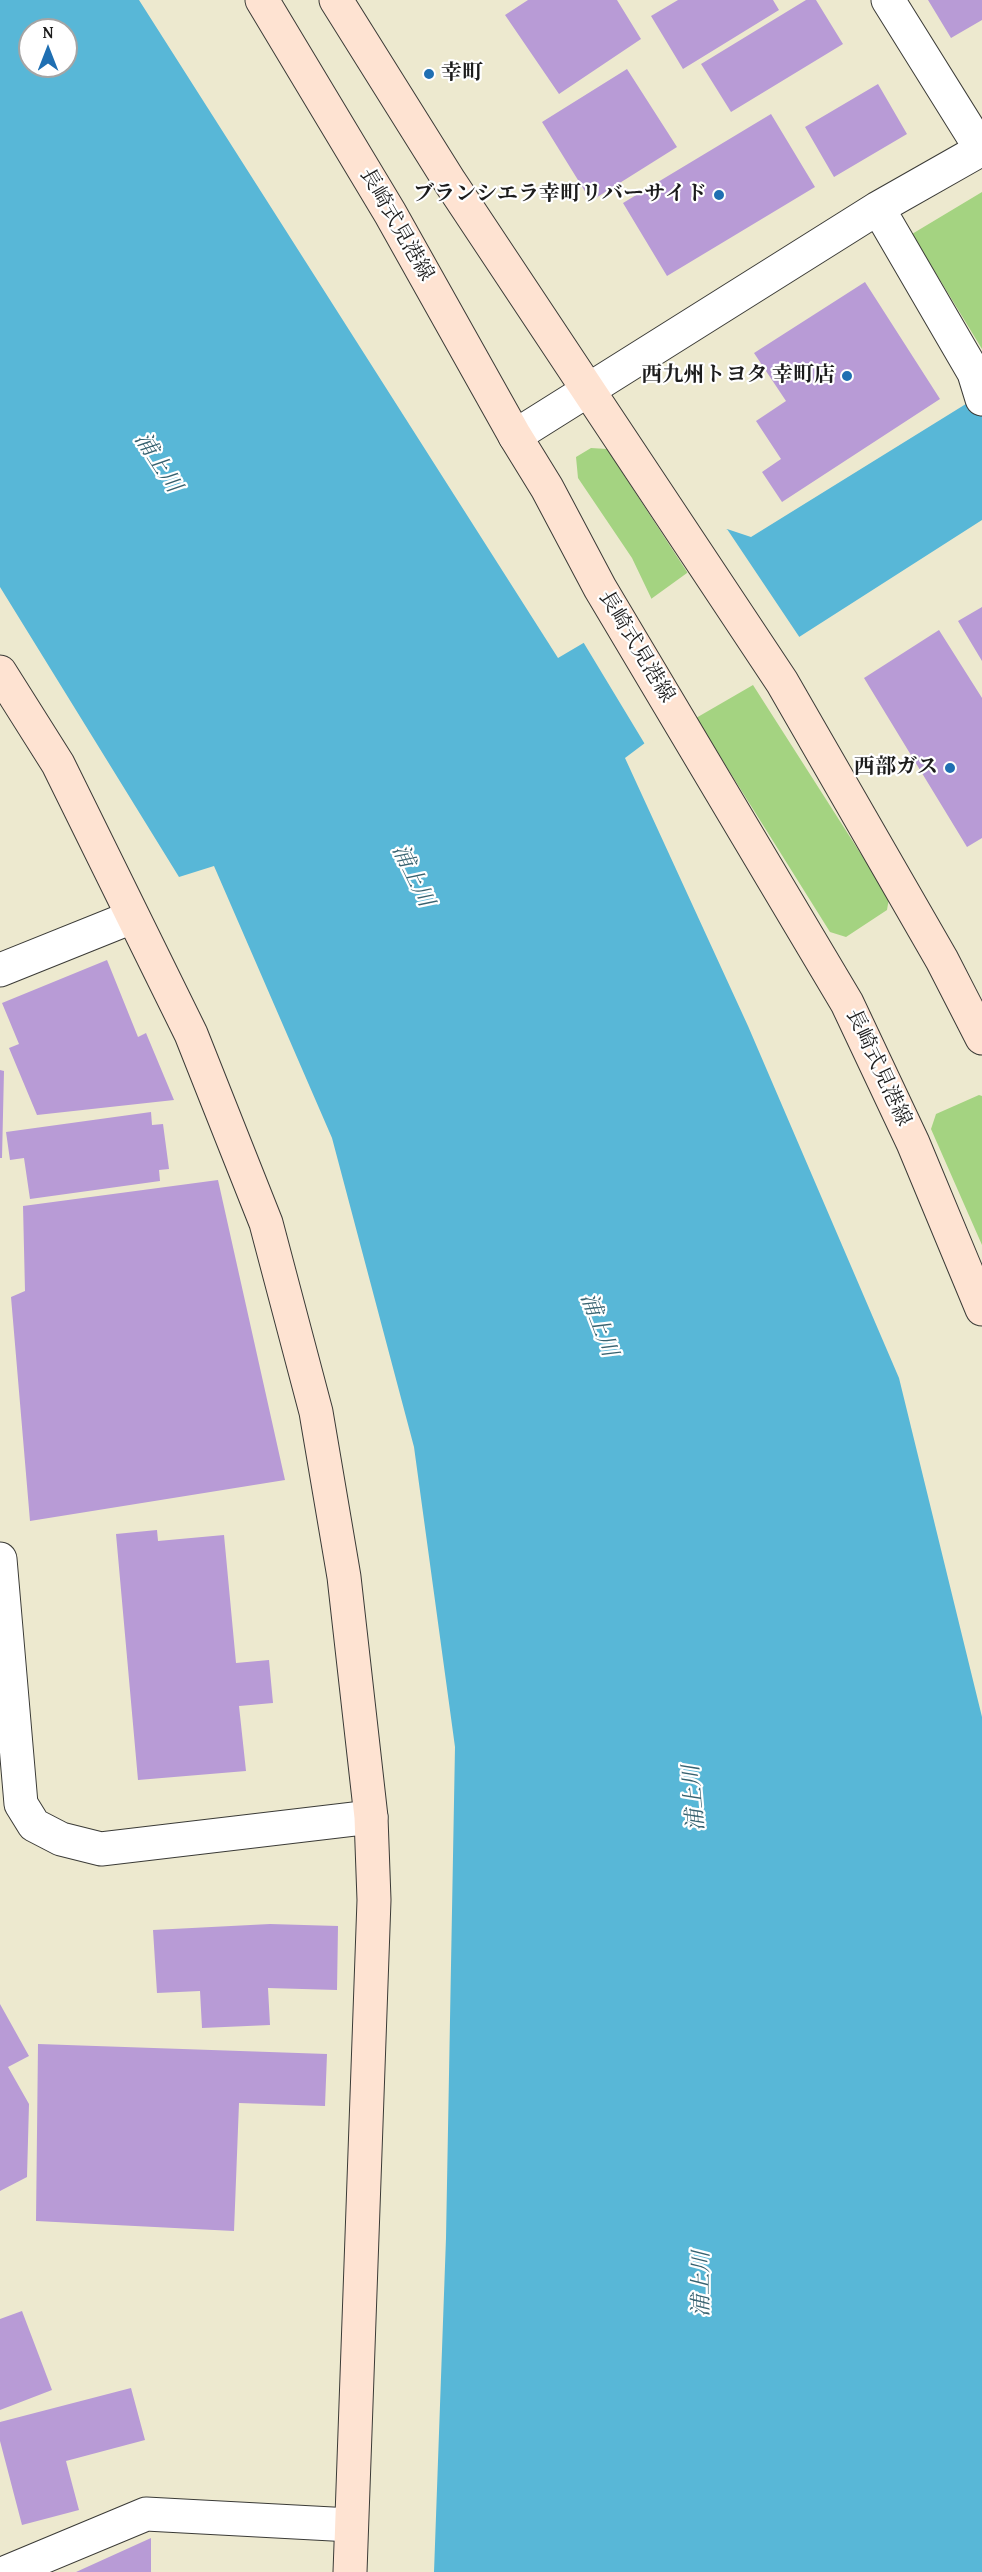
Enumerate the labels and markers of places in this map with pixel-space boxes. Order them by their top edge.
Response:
place label: 幸町 [441,61,483,87]
marker: 幸町 [422,67,436,81]
place label: ブランシエラ幸町リバーサイド [413,182,707,208]
marker: ブランシエラ幸町リバーサイド [712,188,726,202]
place label: 西九州トヨタ 幸町店 [641,363,835,389]
marker: 西九州トヨタ 幸町店 [840,369,854,383]
place label: 西部ガス [854,755,938,781]
marker: 西部ガス [943,761,957,775]

